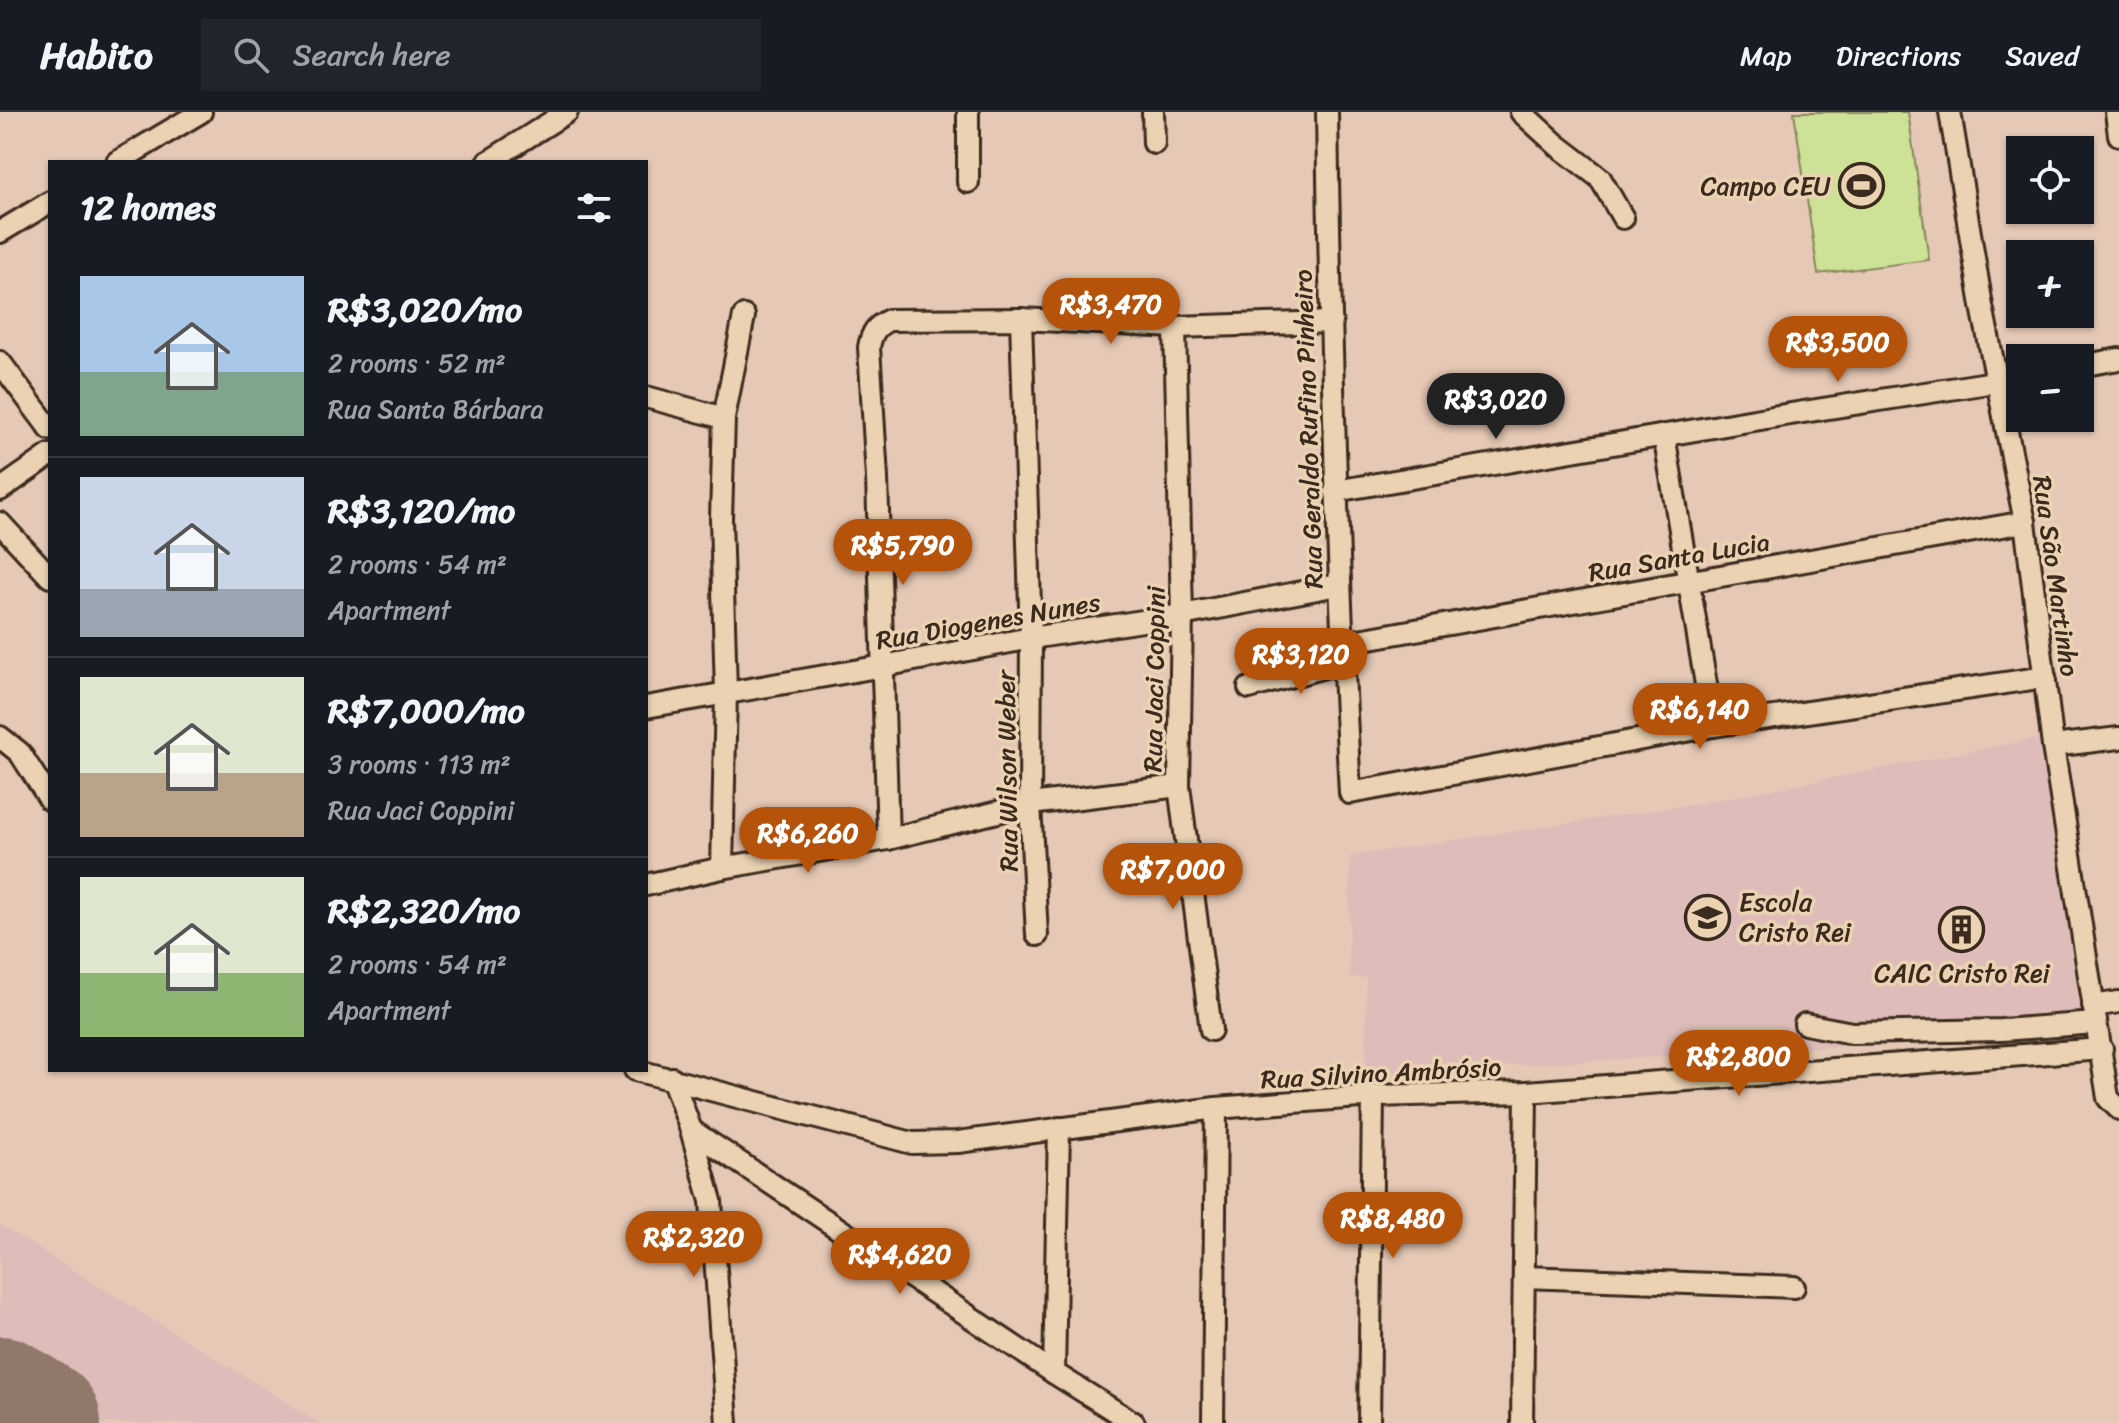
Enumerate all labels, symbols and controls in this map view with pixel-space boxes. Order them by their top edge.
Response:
search box [201,19,761,91]
text: Habito [40,22,153,89]
text: Search here [293,28,451,82]
text: Map [1740,31,1792,80]
text: Directions [1836,31,1961,80]
text: Saved [2005,31,2079,80]
icon: search [229,33,273,77]
map controls [2006,136,2094,432]
button: locate [2006,136,2094,224]
sports icon: Campo CEU [1838,162,1886,210]
place label: Campo CEU [1700,163,1831,209]
text: 12 homes [80,178,216,238]
icon: filters [572,186,616,230]
button: + [2006,240,2094,328]
street label: Rua Geraldo Rufino Pinheiro [1279,268,1337,590]
pin: R$3,470 [1037,278,1185,346]
text: R$3,020/mo [328,280,522,340]
text: R$3,470 [1060,281,1162,327]
icon: home [144,308,240,404]
pin: R$3,500 [1764,316,1912,384]
text: R$3,500 [1786,319,1890,365]
text: 2 rooms · 52 m² [328,340,506,386]
button: − [2006,344,2094,432]
pin: R$3,020 [1422,373,1570,441]
text: R$3,020 [1445,376,1547,422]
text: Rua Santa Bárbara [328,386,544,432]
street label: Rua São Martinho [2019,473,2093,680]
text: R$3,120/mo [328,481,515,541]
icon: home [144,509,240,605]
street label: Rua Santa Lucia [1585,518,1773,596]
pin: R$5,790 [829,519,977,587]
text: R$5,790 [851,522,955,568]
text: 2 rooms · 54 m² [328,541,507,587]
street label: Rua Diogenes Nunes [872,579,1104,663]
street label: Rua Jaci Coppini [1129,585,1179,773]
text: Apartment [328,587,451,633]
pin: R$3,120 [1227,628,1375,696]
text: R$3,120 [1252,631,1350,677]
street label: Rua Wilson Weber [982,669,1032,872]
text: R$7,000/mo [328,681,525,741]
pin: R$6,140 [1626,683,1774,751]
text: R$6,140 [1651,686,1749,732]
icon: home [144,709,240,805]
text: 3 rooms · 113 m² [328,741,511,787]
text: Rua Jaci Coppini [328,787,514,833]
pin: R$6,260 [734,807,882,875]
text: R$6,260 [757,810,859,856]
pin: R$7,000 [1099,843,1247,911]
text: R$7,000 [1121,846,1225,892]
place label: Escola Cristo Rei [1739,879,1852,955]
text: R$2,320/mo [328,881,520,941]
school or university icon: Escola Cristo Rei [1684,893,1732,941]
building icon: CAIC Cristo Rei [1938,906,1986,954]
icon: home [144,909,240,1005]
text: 2 rooms · 54 m² [328,941,507,987]
place label: CAIC Cristo Rei [1874,950,2051,996]
text: Apartment [328,987,451,1033]
pin: R$2,800 [1665,1030,1813,1098]
text: R$2,800 [1687,1033,1791,1079]
street label: Rua Silvino Ambrósio [1260,1044,1502,1102]
pin: R$8,480 [1319,1192,1467,1260]
text: R$8,480 [1341,1195,1445,1241]
pin: R$2,320 [620,1211,768,1279]
text: R$2,320 [644,1214,744,1260]
pin: R$4,620 [826,1228,974,1296]
text: R$4,620 [849,1231,951,1277]

